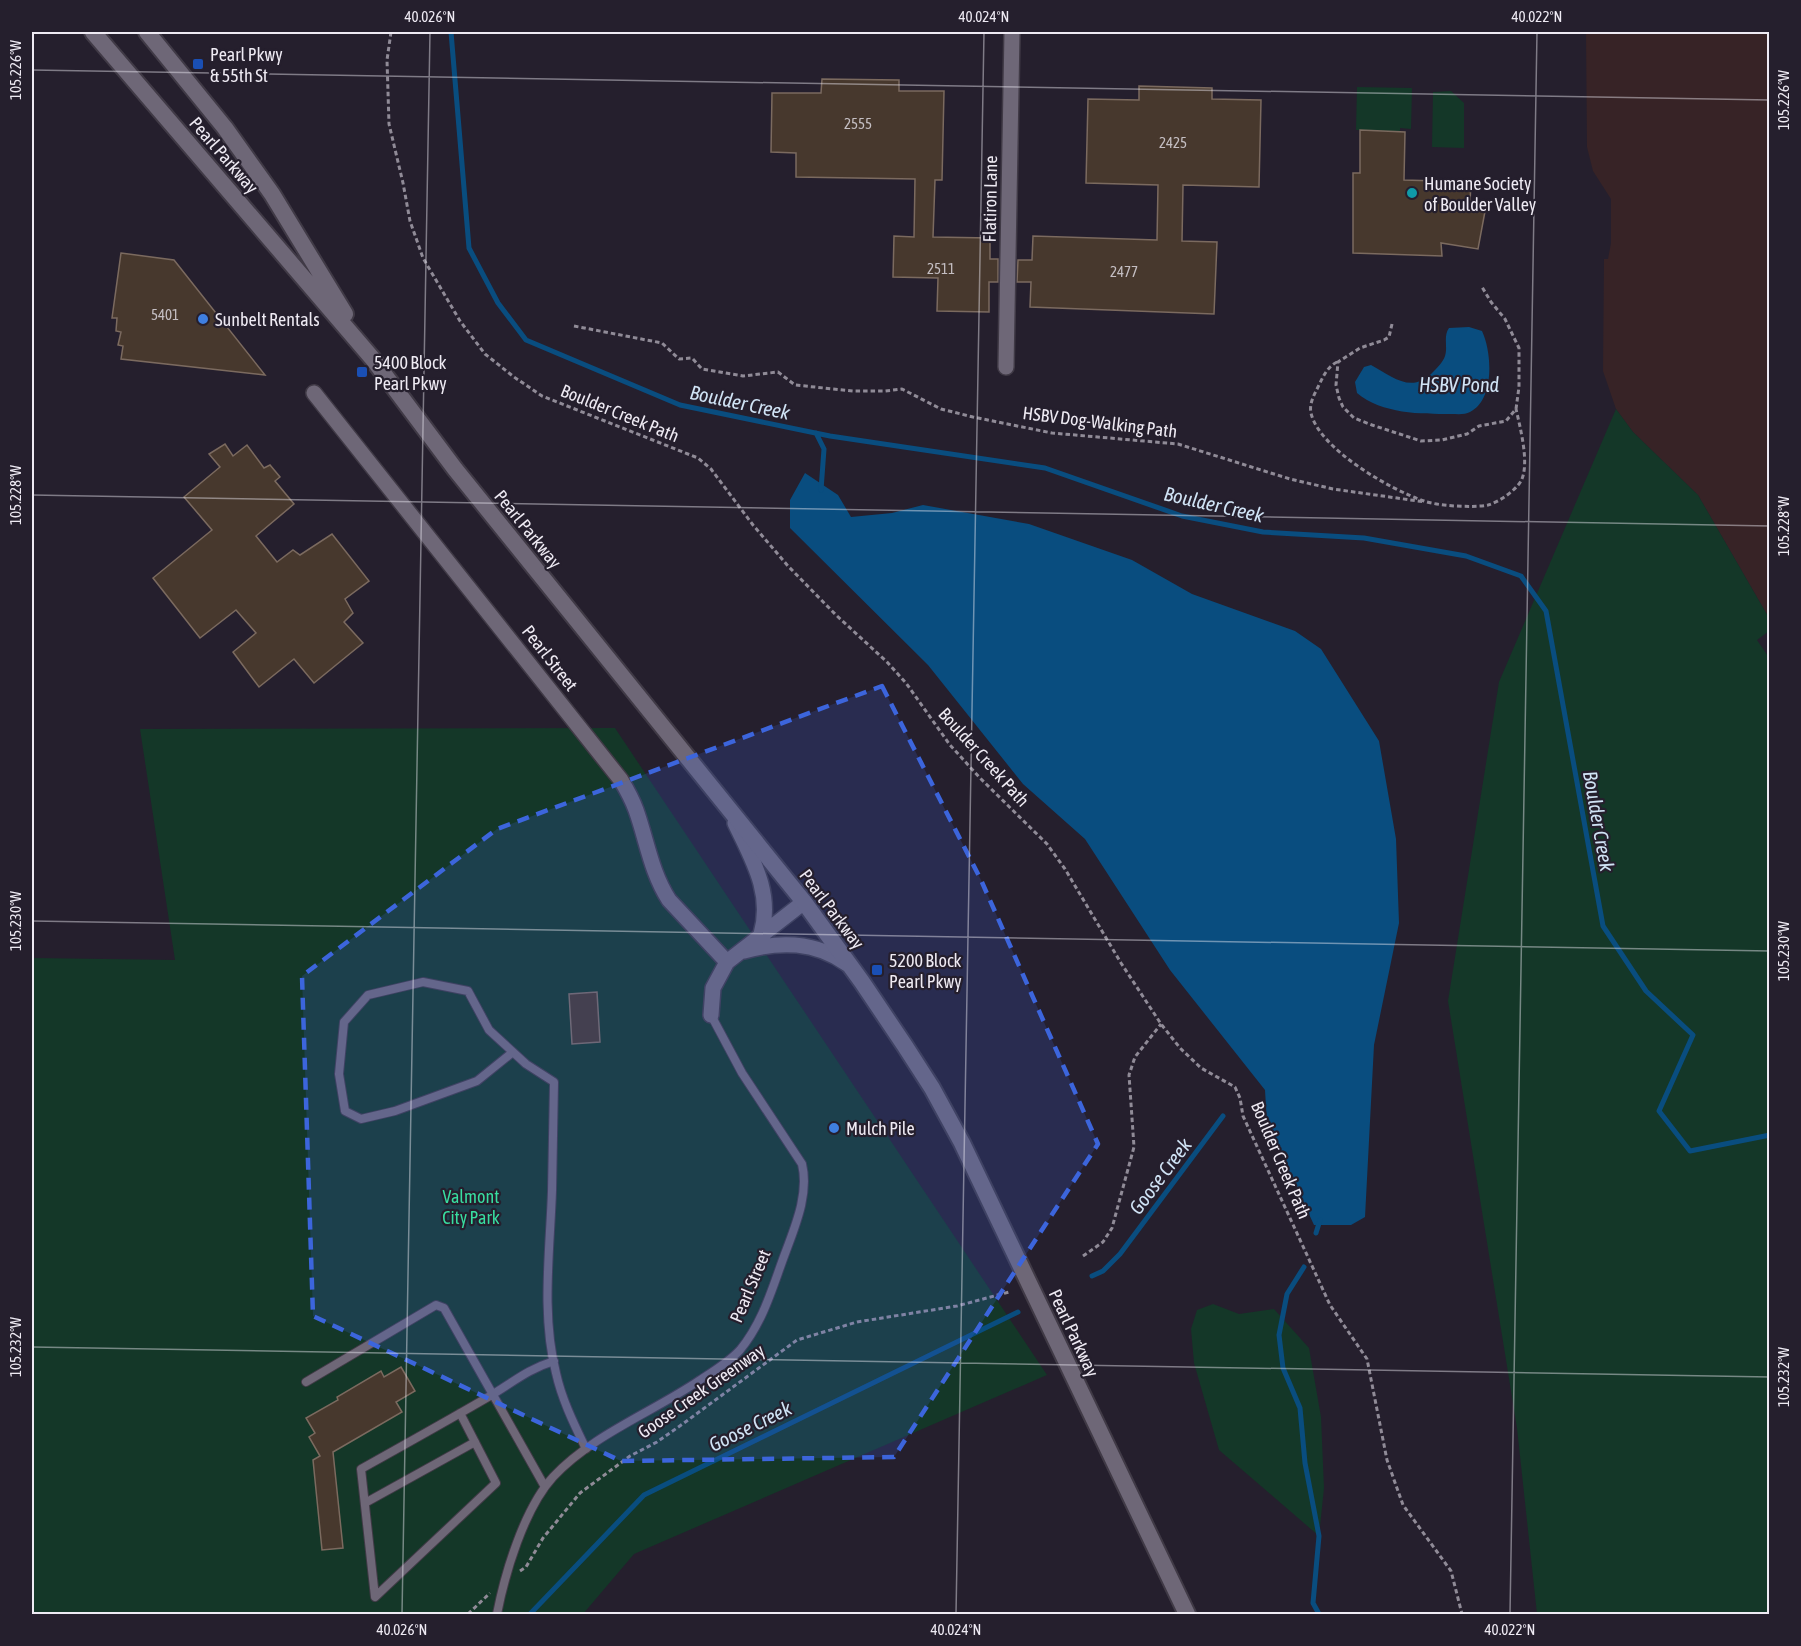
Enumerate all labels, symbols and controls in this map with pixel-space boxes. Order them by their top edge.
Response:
text: 40.026°N [405,8,455,25]
text: 40.024°N [959,8,1009,25]
text: 40.022°N [1512,8,1562,25]
text: 105.226°W [7,40,24,100]
place label: Pearl Pkwy & 55th St [210,44,283,86]
marker: Pearl Pkwy & 55th St [191,57,205,71]
text: 105.226°W [1775,70,1792,130]
street label: Pearl Parkway [185,113,263,197]
house number: 2555 [844,115,872,132]
house number: 2425 [1159,134,1187,151]
street label: Flatiron Lane [979,155,1001,243]
place label: Humane Society of Boulder Valley [1424,173,1536,215]
marker: Humane Society of Boulder Valley [1405,186,1419,200]
house number: 2511 [927,260,955,277]
house number: 2477 [1110,263,1138,280]
house number: 5401 [151,306,179,323]
place label: Sunbelt Rentals [215,309,320,330]
marker: Sunbelt Rentals [196,312,210,326]
place label: 5400 Block Pearl Pkwy [374,352,447,394]
marker: 5400 Block Pearl Pkwy [355,365,369,379]
water label: HSBV Pond [1419,373,1500,396]
street label: Boulder Creek Path [558,380,682,446]
water label: Boulder Creek [688,380,792,424]
street label: HSBV Dog-Walking Path [1022,402,1178,442]
text: 105.228°W [7,465,24,525]
water label: Boulder Creek [1162,481,1266,527]
street label: Pearl Parkway [490,486,566,572]
text: 105.228°W [1775,496,1792,556]
street label: Pearl Street [518,621,582,695]
street label: Boulder Creek Path [934,703,1034,811]
water label: Boulder Creek [1579,769,1619,873]
street label: Pearl Parkway [795,865,869,953]
text: 105.230°W [7,891,24,951]
text: 105.230°W [1775,921,1792,981]
place label: 5200 Block Pearl Pkwy [889,950,962,992]
marker: 5200 Block Pearl Pkwy [870,963,884,977]
street label: Boulder Creek Path [1247,1098,1315,1222]
place label: Mulch Pile [846,1118,915,1139]
marker: Mulch Pile [827,1121,841,1135]
water label: Goose Creek [1124,1133,1196,1219]
park label: Valmont City Park [442,1186,500,1228]
street label: Pearl Street [725,1246,775,1326]
street label: Pearl Parkway [1045,1286,1103,1380]
text: 105.232°W [7,1317,24,1377]
street label: Goose Creek Greenway [633,1339,769,1443]
text: 105.232°W [1775,1347,1792,1407]
water label: Goose Creek [705,1396,795,1456]
text: 40.026°N [377,1621,427,1638]
text: 40.024°N [931,1621,981,1638]
text: 40.022°N [1485,1621,1535,1638]

